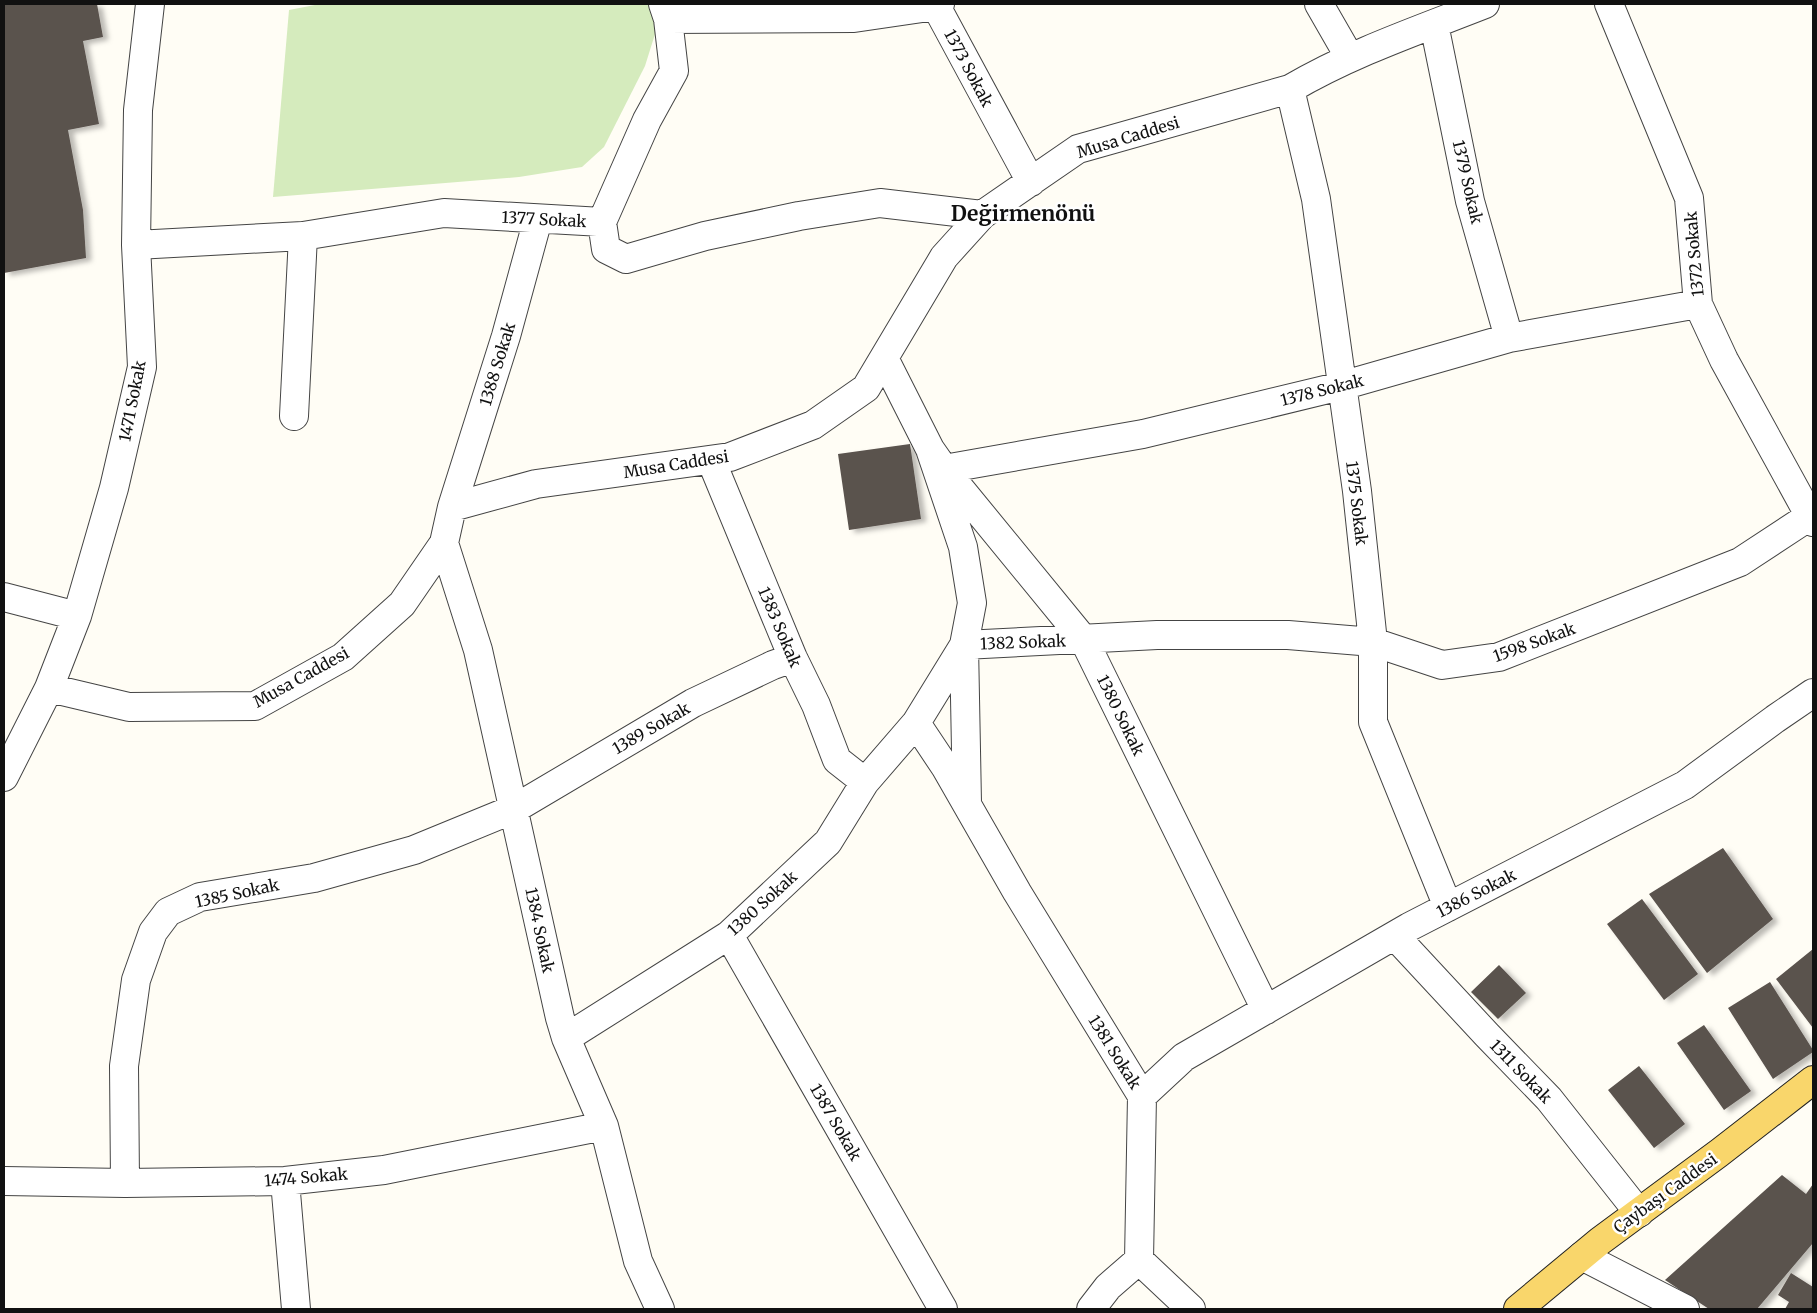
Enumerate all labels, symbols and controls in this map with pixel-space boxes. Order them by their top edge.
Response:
street label: 1373 Sokak [940,26,998,111]
street label: Musa Caddesi [1074,112,1182,162]
street label: 1379 Sokak [1449,138,1488,227]
district label: Değirmenönü [951,200,1095,227]
street label: 1377 Sokak [501,207,588,231]
street label: 1372 Sokak [1680,210,1708,297]
street label: 1388 Sokak [475,319,519,408]
street label: 1471 Sokak [114,358,150,443]
street label: 1378 Sokak [1278,370,1367,410]
street label: Musa Caddesi [622,446,730,482]
street label: 1375 Sokak [1342,460,1372,547]
street label: 1383 Sokak [754,584,806,671]
street label: 1598 Sokak [1490,618,1579,666]
street label: 1382 Sokak [980,630,1067,653]
street label: Musa Caddesi [250,643,352,711]
street label: 1380 Sokak [1093,671,1149,759]
street label: 1389 Sokak [609,697,694,758]
street label: 1386 Sokak [1433,864,1520,922]
street label: 1380 Sokak [723,866,802,940]
street label: 1385 Sokak [193,874,282,912]
street label: 1384 Sokak [521,886,559,975]
street label: 1381 Sokak [1084,1011,1146,1093]
street label: 1311 Sokak [1486,1035,1557,1108]
street label: 1387 Sokak [806,1080,866,1165]
street label: Çaybaşı Caddesi [1609,1149,1721,1237]
street label: 1474 Sokak [263,1163,349,1191]

